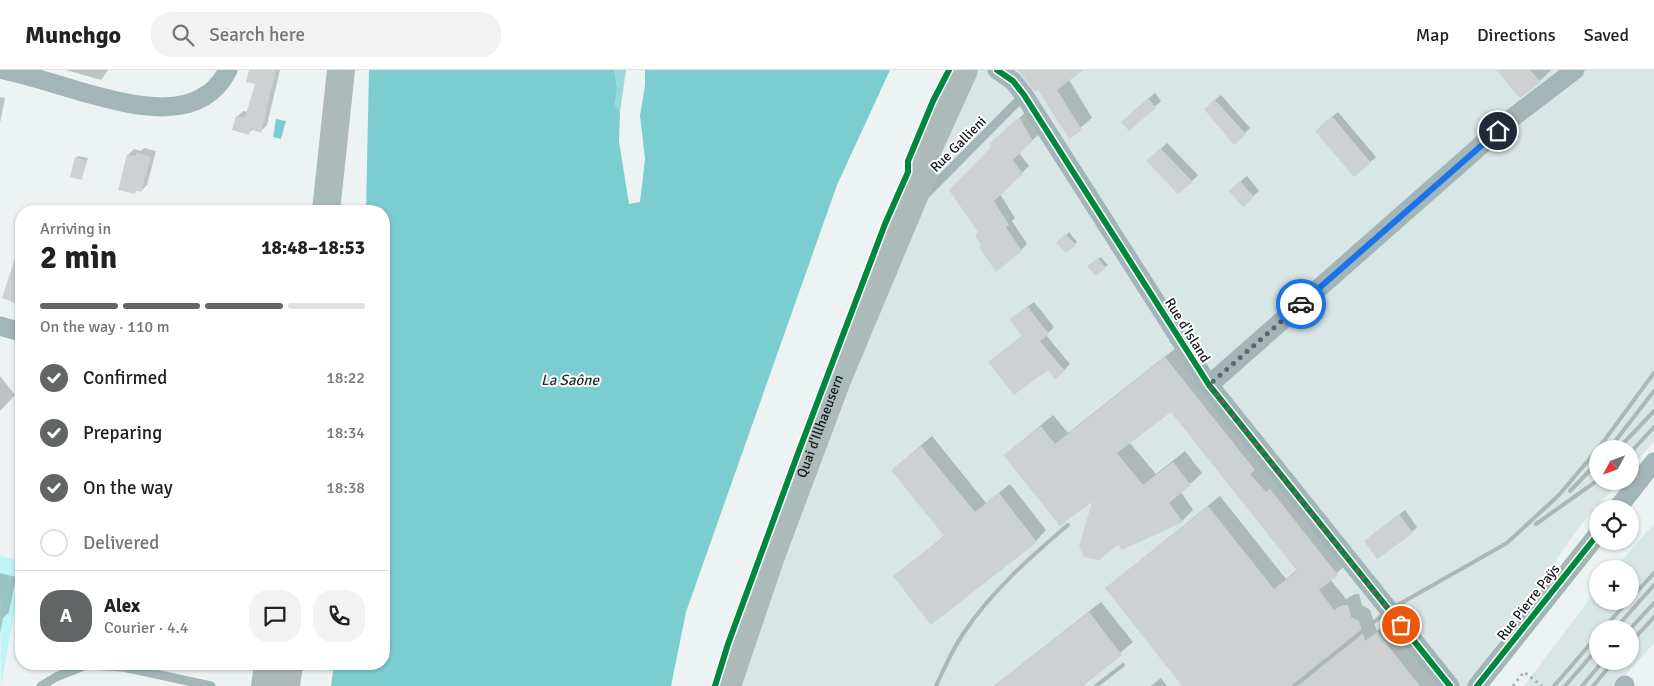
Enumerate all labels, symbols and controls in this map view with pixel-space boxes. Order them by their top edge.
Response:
search box [151,12,501,57]
text: Munchgo [25,20,121,50]
icon: search [169,21,197,49]
text: Search here [209,23,305,47]
text: Map [1416,24,1449,46]
text: Directions [1477,24,1556,46]
text: Saved [1584,24,1629,46]
pin [1477,110,1519,152]
street label: Rue Gallieni [927,113,990,176]
icon: home [1484,117,1512,145]
text: Arriving in [40,219,111,239]
text: 18:48–18:53 [261,236,365,260]
text: 2 min [40,238,117,277]
courier [1276,279,1326,329]
icon: car [1287,290,1315,318]
street label: Rue d'Island [1161,295,1214,366]
text: On the way · 110 m [40,317,170,337]
icon: check [40,364,68,392]
text: Confirmed [83,366,167,390]
text: 18:22 [326,368,365,388]
water label: La Saône [541,371,600,389]
street label: Quai d'Illhaeusern [793,372,847,480]
icon: check [40,419,68,447]
text: Preparing [83,421,162,445]
text: 18:34 [326,423,365,443]
north arrow [1589,440,1639,490]
map controls [1589,440,1639,670]
icon: check [40,474,68,502]
text: On the way [83,476,173,500]
text: 18:38 [326,478,365,498]
button: locate [1589,500,1639,550]
text: Delivered [83,531,159,555]
button: + [1589,560,1639,610]
street label: Rue Pierre Paÿs [1493,561,1563,644]
button: chat [249,590,301,642]
button: phone [313,590,365,642]
text: Alex [104,594,140,618]
text: A [60,604,72,628]
pin [1380,604,1422,646]
icon: bag [1387,611,1415,639]
text: Courier · 4.4 [104,618,188,638]
button: − [1589,620,1639,670]

